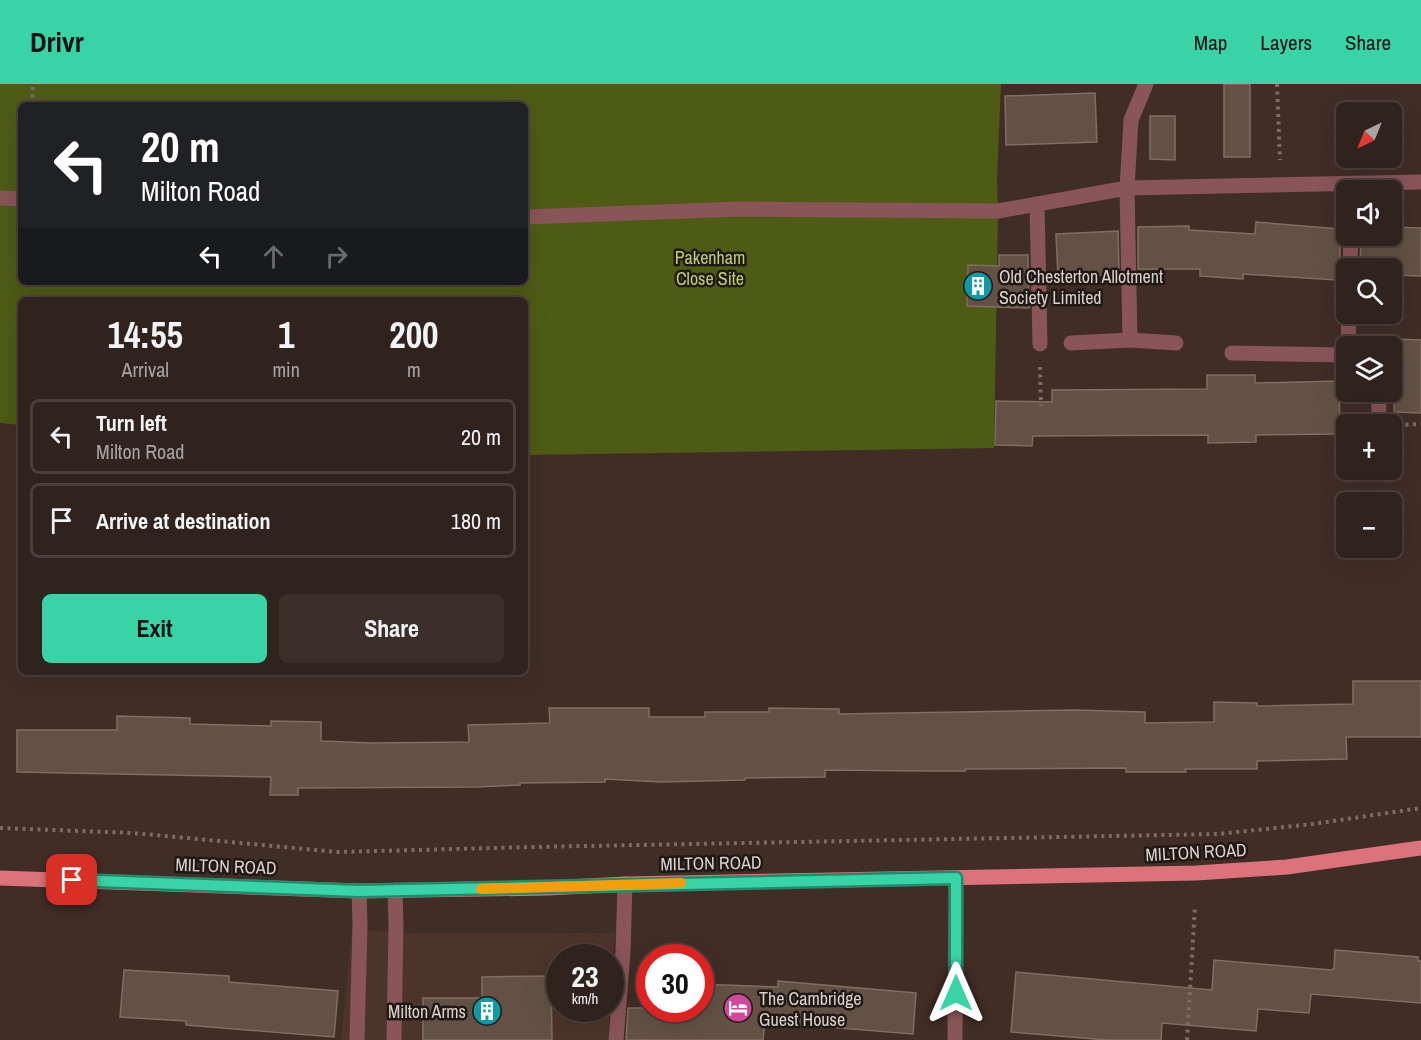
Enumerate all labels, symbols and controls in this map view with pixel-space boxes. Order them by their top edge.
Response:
text: Drivr [30,23,84,61]
text: Map [1194,28,1227,57]
text: Layers [1260,28,1312,57]
text: Share [1345,28,1391,57]
north arrow [1336,102,1402,168]
map controls [1336,102,1402,558]
text: 20 m [141,119,220,175]
icon: left [42,126,120,204]
text: Milton Road [141,173,260,209]
button: sound [1336,180,1402,246]
icon: left [194,240,227,273]
icon: ahead [257,240,290,273]
icon: right [320,240,353,273]
park label: Pakenham Close Site [675,245,745,291]
button: search [1336,258,1402,324]
place label: Old Chesterton Allotment Society Limited [999,264,1163,310]
building icon: Old Chesterton Allotment Society Limited [962,270,994,302]
text: 14:55 [107,311,183,359]
text: 1 [278,311,294,359]
text: 200 [389,311,439,359]
button: layers [1336,336,1402,402]
text: Arrival [122,356,169,383]
text: min [272,356,300,383]
text: m [407,356,421,383]
text: Turn left [96,408,167,438]
button: + [1336,414,1402,480]
icon: left [45,420,78,453]
text: 20 m [461,422,501,452]
text: Milton Road [96,438,184,465]
button: − [1336,492,1402,558]
icon: arrive [45,504,78,537]
text: Arrive at destination [96,506,270,536]
text: 180 m [451,506,501,536]
button: Exit [42,594,267,663]
button: Share [279,594,504,663]
street label: MILTON ROAD [1145,837,1247,867]
street label: MILTON ROAD [660,850,762,876]
street label: MILTON ROAD [175,852,277,880]
pin [46,854,97,905]
icon: arrive [55,863,88,896]
speed limit sign: 30 [636,944,714,1022]
text: 23 [571,956,599,996]
position arrow [924,961,988,1025]
place label: The Cambridge Guest House [759,986,862,1032]
text: km/h [572,988,598,1009]
hotel icon: The Cambridge Guest House [722,992,754,1024]
building icon: Milton Arms [471,995,503,1027]
place label: Milton Arms [388,999,466,1024]

